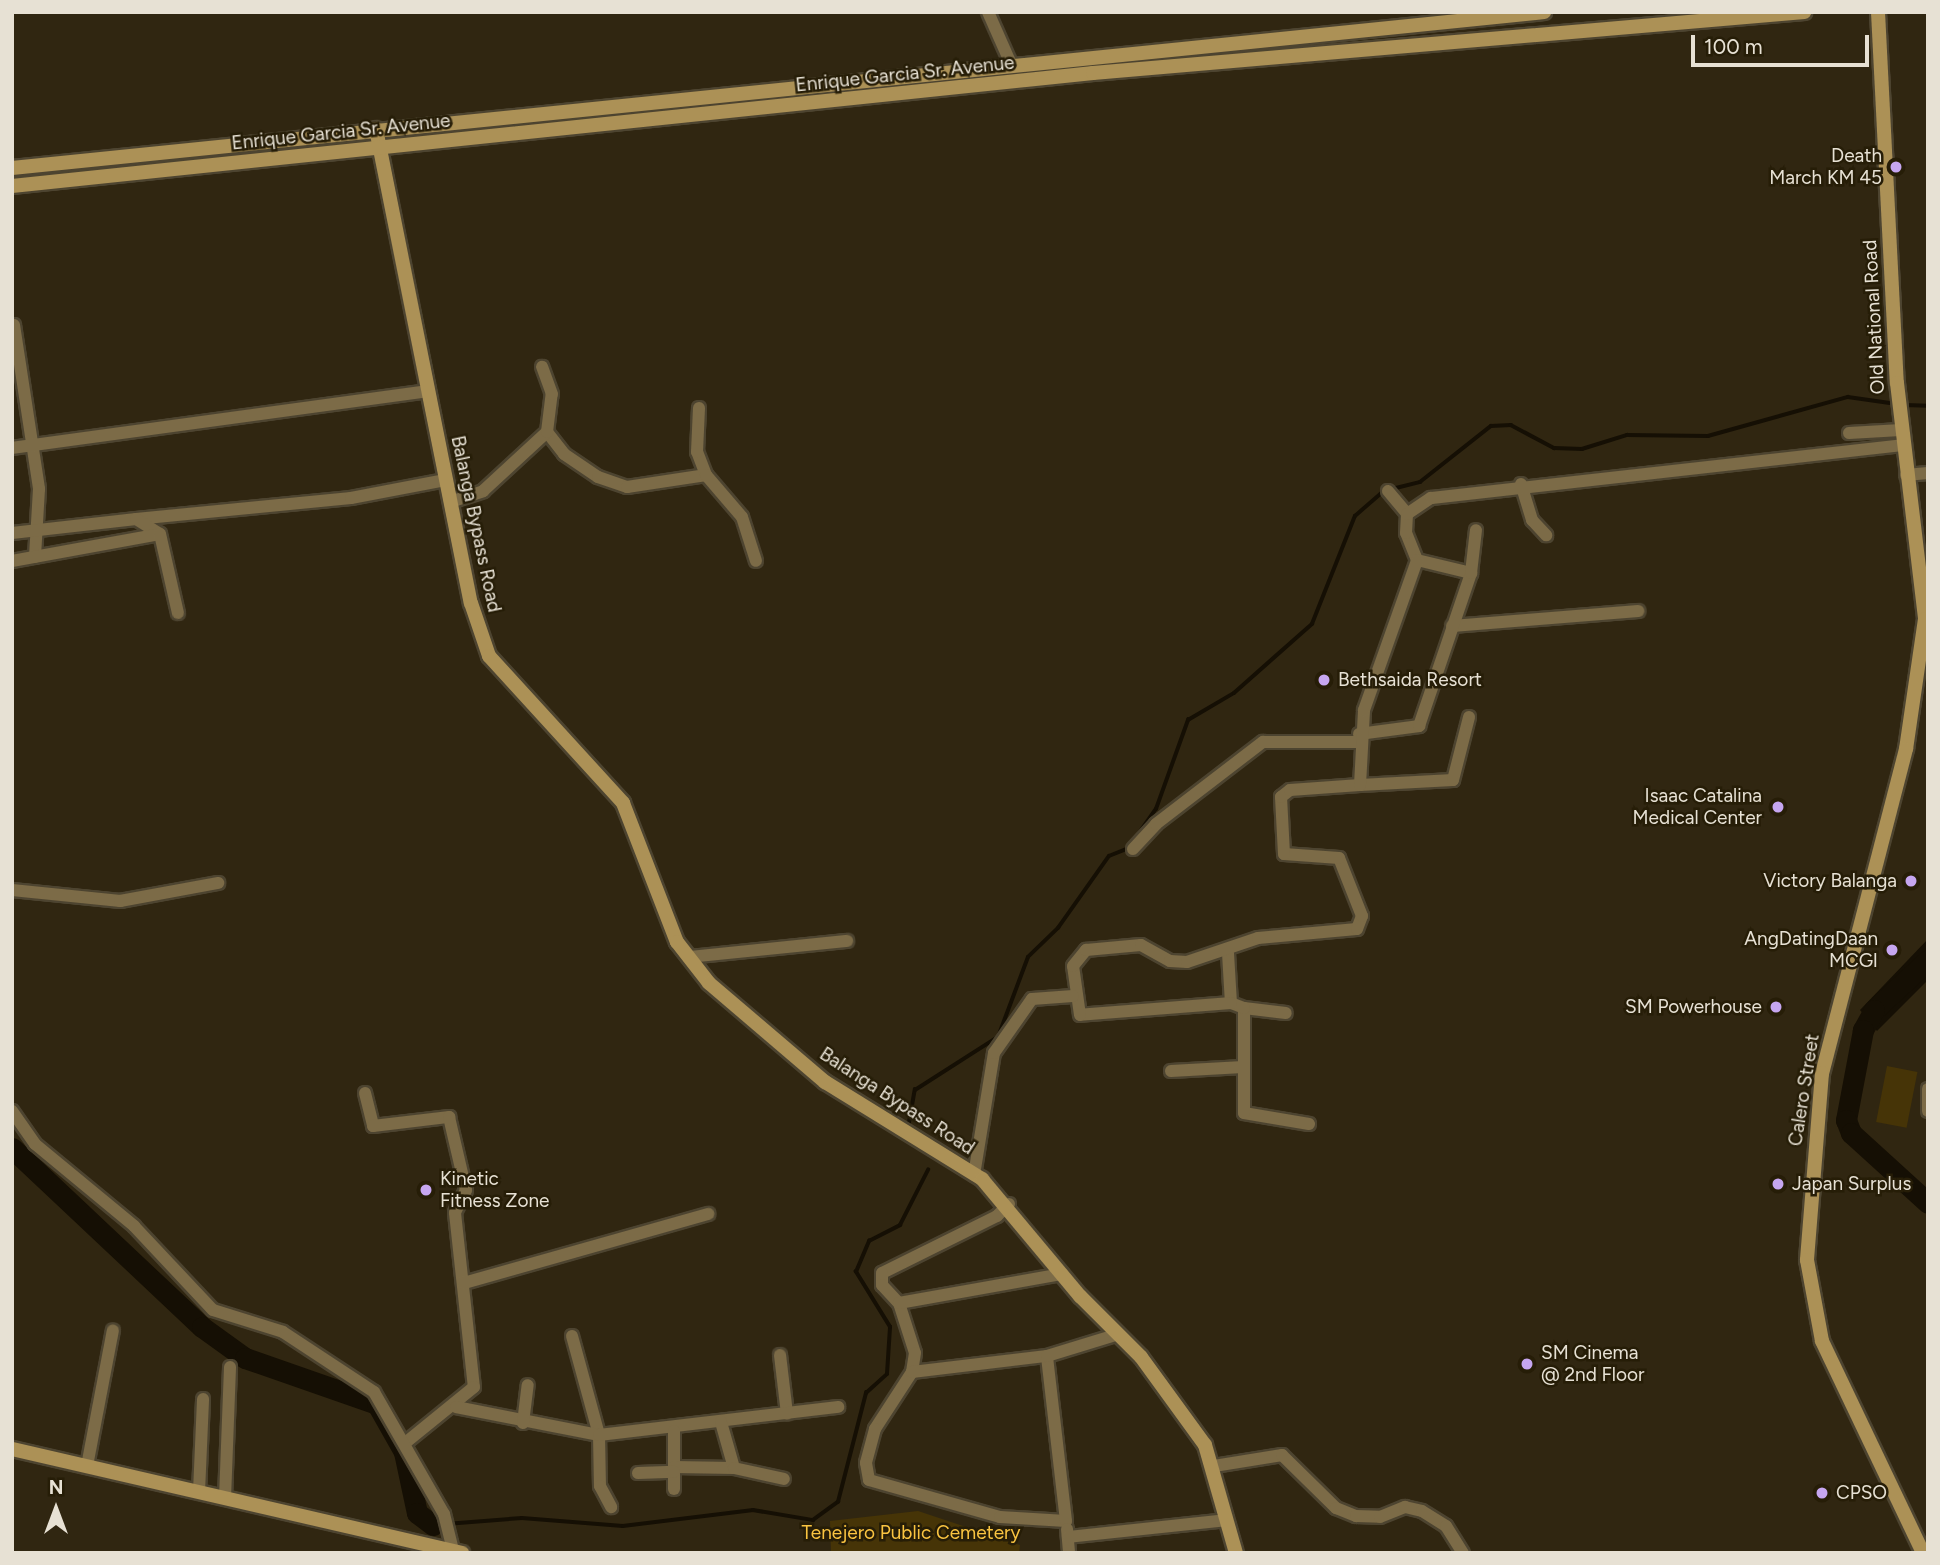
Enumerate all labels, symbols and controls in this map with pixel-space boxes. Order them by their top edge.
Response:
scale bar [1695,21,1874,65]
text: 100 m [1704,34,1763,59]
street label: Enrique Garcia Sr. Avenue [794,51,1016,97]
street label: Enrique Garcia Sr. Avenue [230,109,452,155]
place label: Death March KM 45 [1769,145,1882,189]
marker: Death March KM 45 [1888,159,1904,175]
street label: Old National Road [1859,239,1889,395]
street label: Balanga Bypass Road [446,434,506,614]
place label: Bethsaida Resort [1338,669,1482,691]
marker: Bethsaida Resort [1316,672,1332,688]
place label: Isaac Catalina Medical Center [1633,785,1762,829]
marker: Isaac Catalina Medical Center [1768,797,1788,817]
place label: Victory Balanga [1763,870,1897,892]
marker: Victory Balanga [1903,873,1919,889]
place label: AngDatingDaan MCGI [1744,928,1878,972]
marker: AngDatingDaan MCGI [1884,942,1900,958]
place label: SM Powerhouse [1625,996,1762,1018]
marker: SM Powerhouse [1768,999,1784,1015]
street label: Calero Street [1784,1032,1824,1148]
street label: Balanga Bypass Road [815,1042,979,1160]
place label: Kinetic Fitness Zone [440,1168,549,1212]
place label: Japan Surplus [1792,1173,1911,1195]
marker: Japan Surplus [1770,1176,1786,1192]
marker: Kinetic Fitness Zone [418,1182,434,1198]
place label: SM Cinema @ 2nd Floor [1541,1342,1644,1386]
marker: SM Cinema @ 2nd Floor [1519,1356,1535,1372]
north arrow [21,1474,91,1544]
text: N [49,1476,63,1499]
place label: CPSO [1836,1482,1887,1504]
marker: CPSO [1814,1485,1830,1501]
park label: Tenejero Public Cemetery [801,1522,1021,1544]

